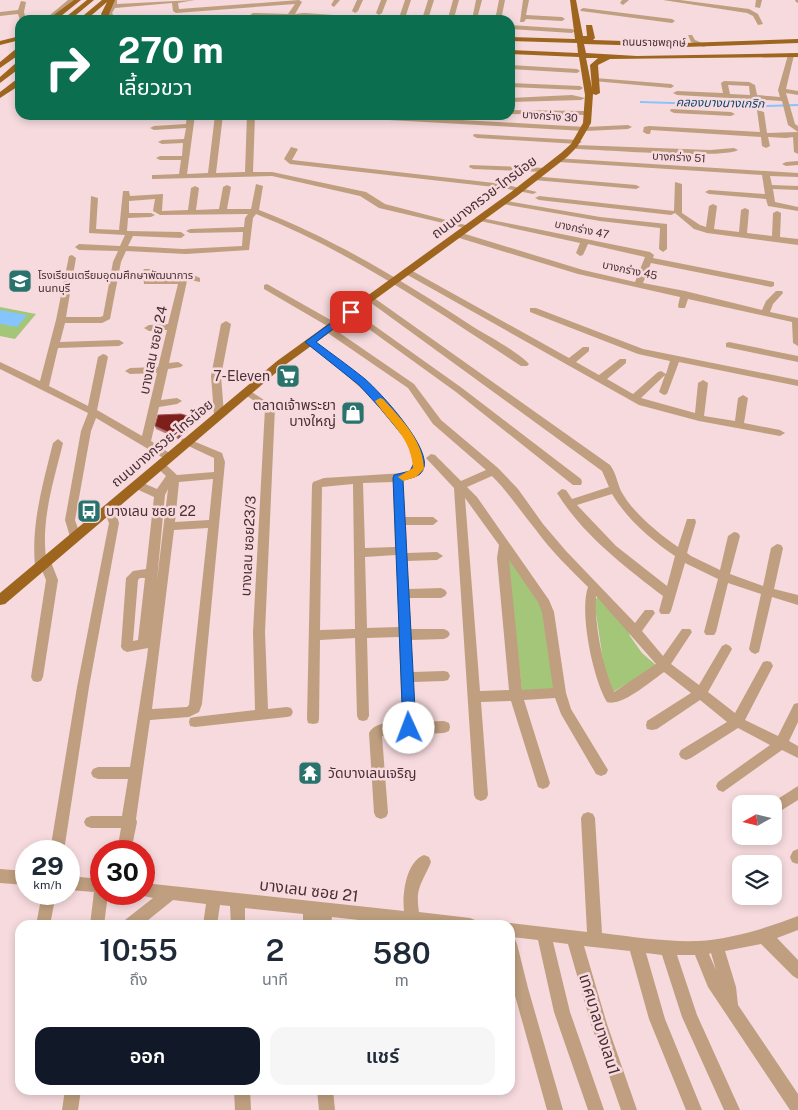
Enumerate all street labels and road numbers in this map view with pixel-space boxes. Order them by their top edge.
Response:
street label: ถนนราชพฤกษ์ [622,35,686,49]
street label: บางกร่าง 30 [522,108,578,124]
street label: บางกร่าง 51 [652,150,706,164]
street label: ถนนบางกรวย-ไทรน้อย [428,152,540,242]
street label: บางกร่าง 47 [554,217,611,241]
street label: บางกร่าง 45 [601,258,659,282]
street label: บางเลน ซอย 24 [136,304,170,396]
street label: ถนนบางกรวย-ไทรน้อย [108,396,216,490]
street label: บางเลน ซอย23/3 [237,495,259,597]
street label: บางเลน ซอย 21 [258,875,360,906]
street label: เทศบาลบางเลน1 [575,971,624,1077]

